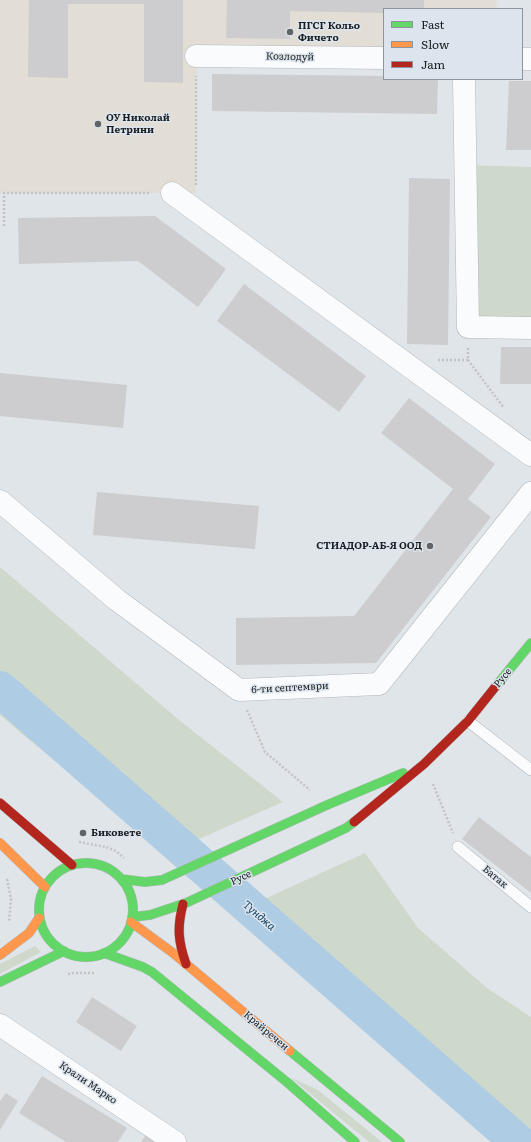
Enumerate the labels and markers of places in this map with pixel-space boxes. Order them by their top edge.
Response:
place label: ПГСГ Кольо Фичето [298,20,360,44]
marker: ПГСГ Кольо Фичето [285,27,295,37]
place label: ОУ Николай Петрини [106,112,170,136]
marker: ОУ Николай Петрини [93,119,103,129]
place label: СТИАДОР-АБ-Я ООД [316,540,422,552]
marker: СТИАДОР-АБ-Я ООД [425,541,435,551]
place label: Биковете [91,827,141,839]
marker: Биковете [78,828,88,838]

